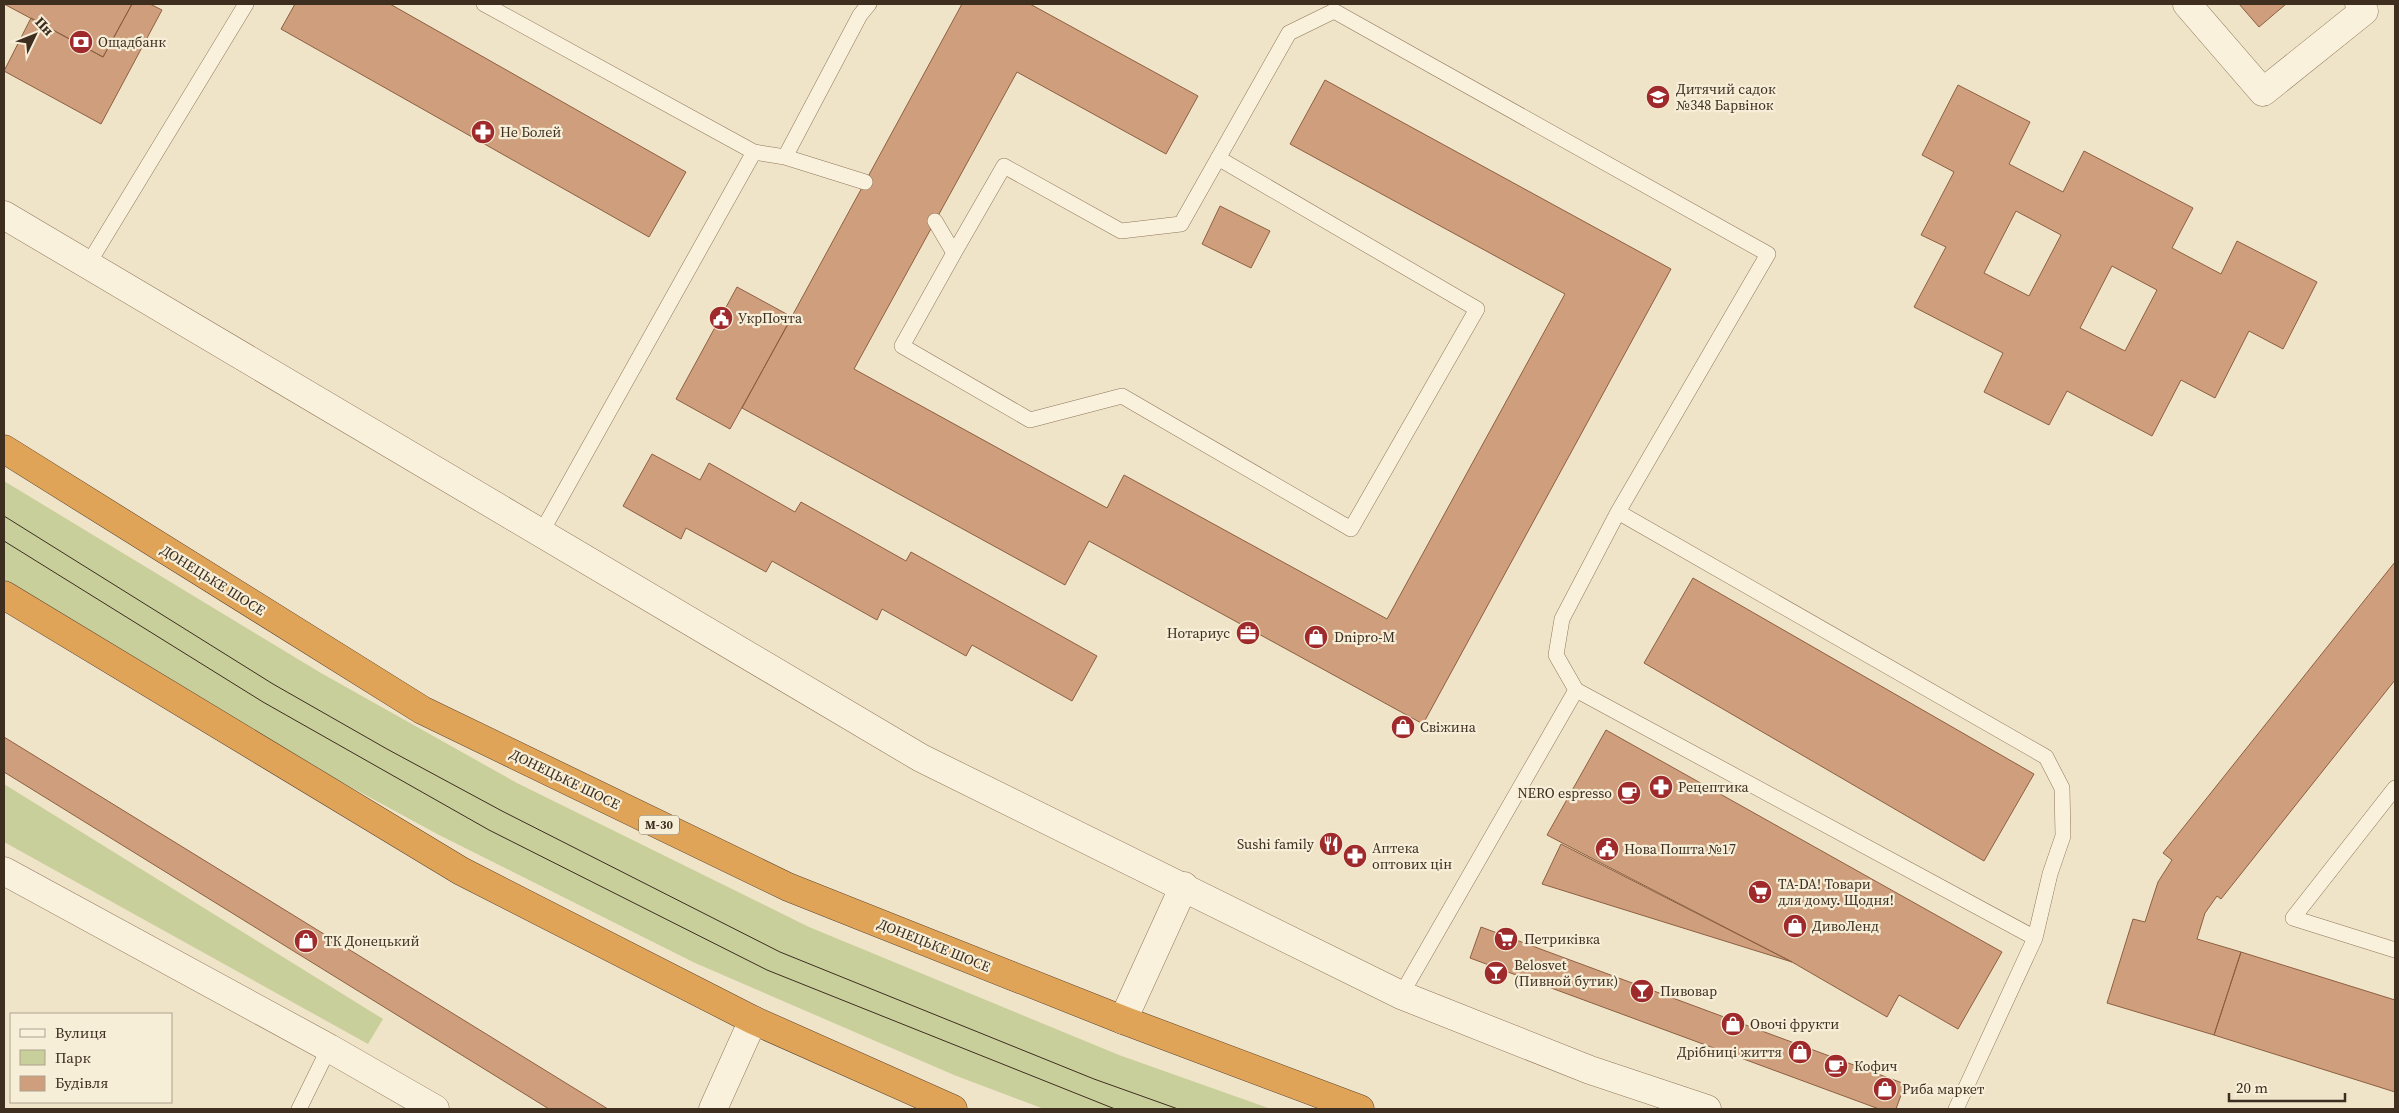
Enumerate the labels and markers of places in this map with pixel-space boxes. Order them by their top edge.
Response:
bank icon: Ощадбанк [68,29,94,55]
place label: Ощадбанк [98,32,166,52]
place label: Дитячий садок №348 Барвінок [1676,79,1776,115]
school or university icon: Дитячий садок №348 Барвінок [1645,84,1671,110]
pharmacy icon: Не Болей [470,119,496,145]
place label: Не Болей [500,122,561,142]
public building icon: УкрПочта [708,305,734,331]
place label: УкрПочта [738,308,803,328]
office icon: Нотариус [1235,620,1261,646]
place label: Нотариус [1167,623,1230,643]
shop icon: Dnipro-M [1303,624,1329,650]
place label: Dnipro-M [1334,627,1395,647]
shop icon: Свіжина [1390,714,1416,740]
place label: Свіжина [1420,717,1477,737]
pharmacy icon: Рецептика [1648,774,1674,800]
place label: Рецептика [1678,777,1750,797]
cafe icon: NERO espresso [1616,780,1642,806]
place label: NERO espresso [1517,783,1612,803]
restaurant icon: Sushi family [1318,831,1344,857]
place label: Sushi family [1237,834,1315,854]
public building icon: Нова Пошта №17 [1594,836,1620,862]
place label: Аптека оптових цін [1372,838,1452,874]
place label: Нова Пошта №17 [1624,839,1736,859]
pharmacy icon: Аптека оптових цін [1342,843,1368,869]
place label: TA-DA! Товари для дому. Щодня! [1778,874,1894,910]
supermarket icon: TA-DA! Товари для дому. Щодня! [1747,879,1773,905]
shop icon: ДивоЛенд [1782,913,1808,939]
place label: ДивоЛенд [1812,916,1879,936]
supermarket icon: Петриківка [1493,926,1519,952]
shop icon: ТК Донецький [293,928,319,954]
place label: Петриківка [1524,929,1601,949]
place label: ТК Донецький [324,931,420,951]
place label: Belosvet (Пивной бутик) [1514,955,1618,991]
bar icon: Belosvet (Пивной бутик) [1483,960,1509,986]
bar icon: Пивовар [1629,978,1655,1004]
place label: Пивовар [1660,981,1717,1001]
shop icon: Овочі фрукти [1720,1011,1746,1037]
place label: Овочі фрукти [1750,1014,1839,1034]
shop icon: Дрібниці життя [1787,1039,1813,1065]
place label: Дрібниці життя [1677,1042,1782,1062]
cafe icon: Кофич [1823,1053,1849,1079]
place label: Кофич [1854,1056,1898,1076]
shop icon: Риба маркет [1872,1076,1898,1102]
place label: Риба маркет [1902,1079,1985,1099]

